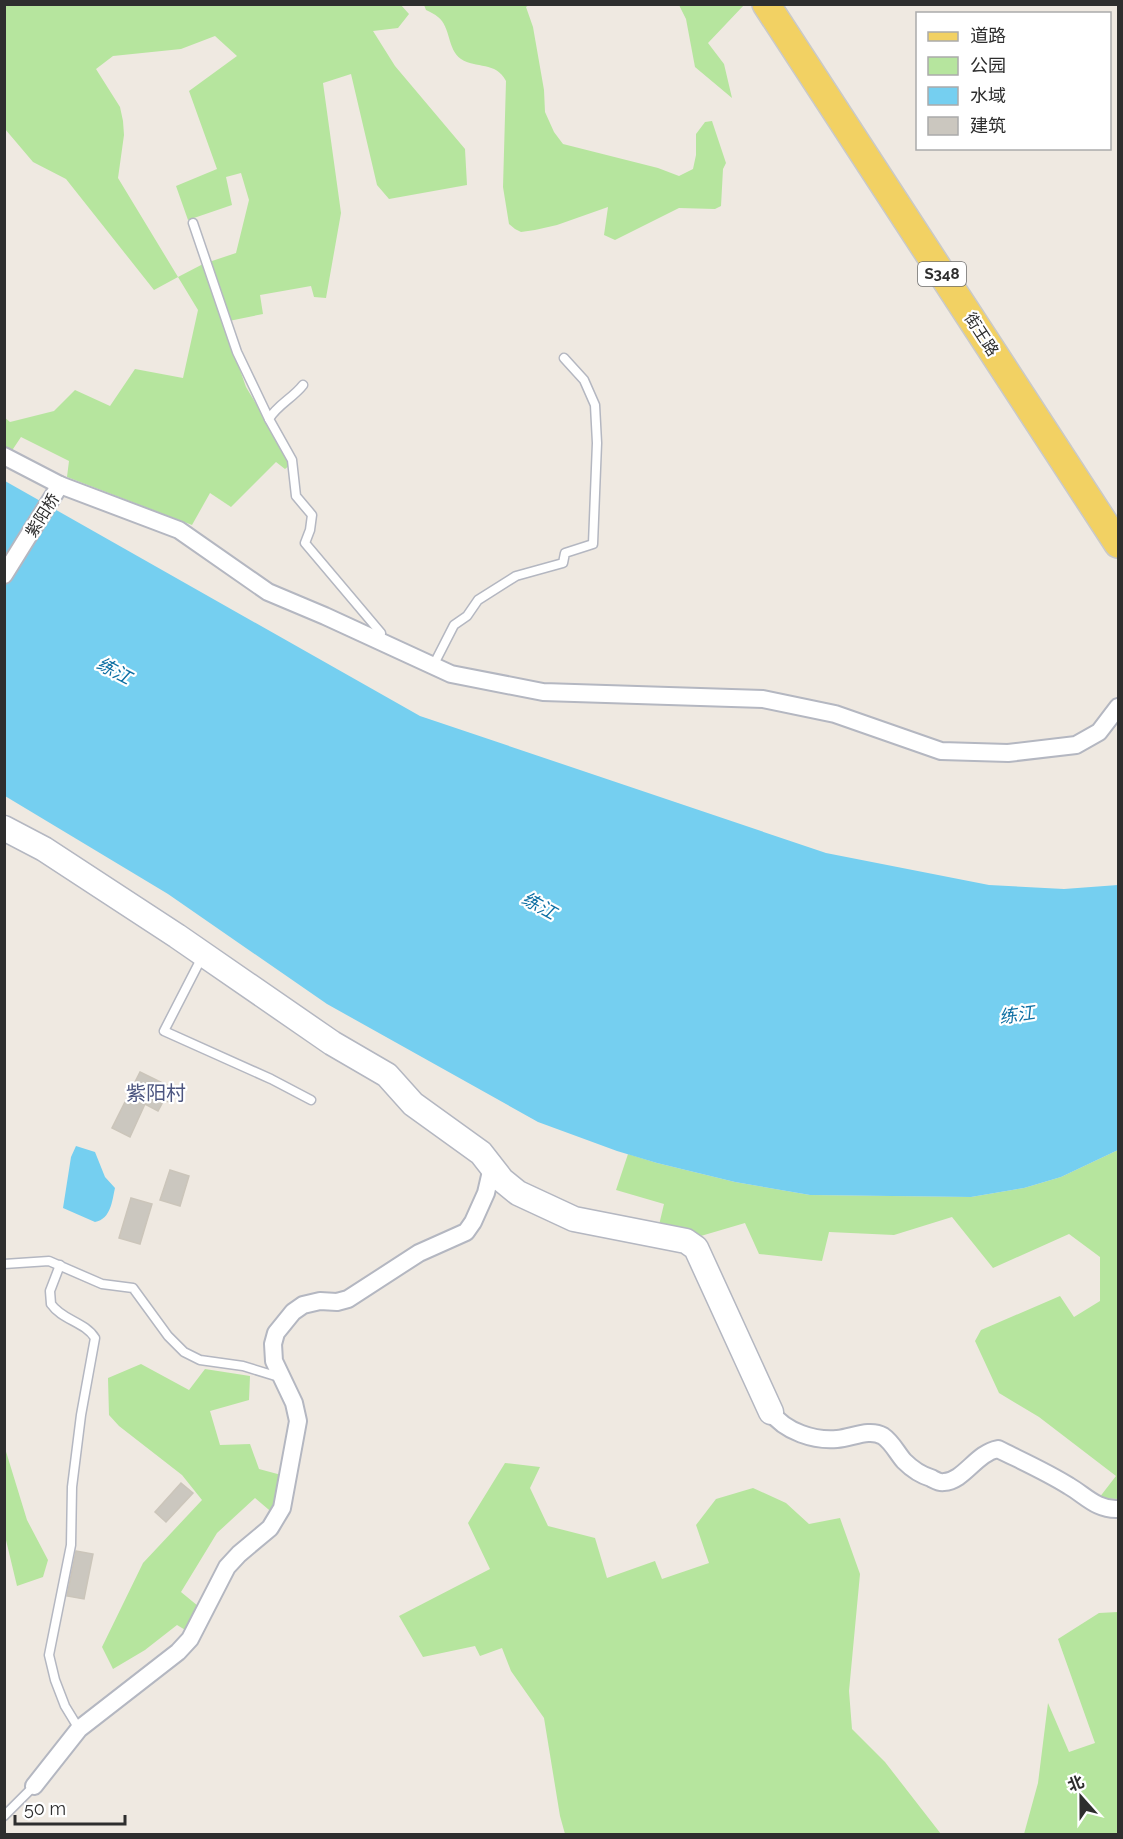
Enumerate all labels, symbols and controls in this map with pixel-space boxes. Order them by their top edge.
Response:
legend [916,12,1111,150]
text: 道路 [970,25,1006,46]
text: 公园 [970,55,1006,76]
text: 水域 [970,85,1006,106]
text: 建筑 [970,115,1006,136]
road number: S348 [918,262,966,286]
street label: 街王路 [961,309,1003,360]
street label: 紫阳桥 [22,490,63,541]
water label: 练江 [93,653,137,689]
water label: 练江 [518,888,562,924]
water label: 练江 [998,1001,1038,1027]
district label: 紫阳村 [126,1081,186,1105]
north arrow [1051,1767,1111,1827]
text: 北 [1065,1772,1087,1795]
scale bar [15,1788,124,1826]
text: 50 m [24,1798,66,1819]

